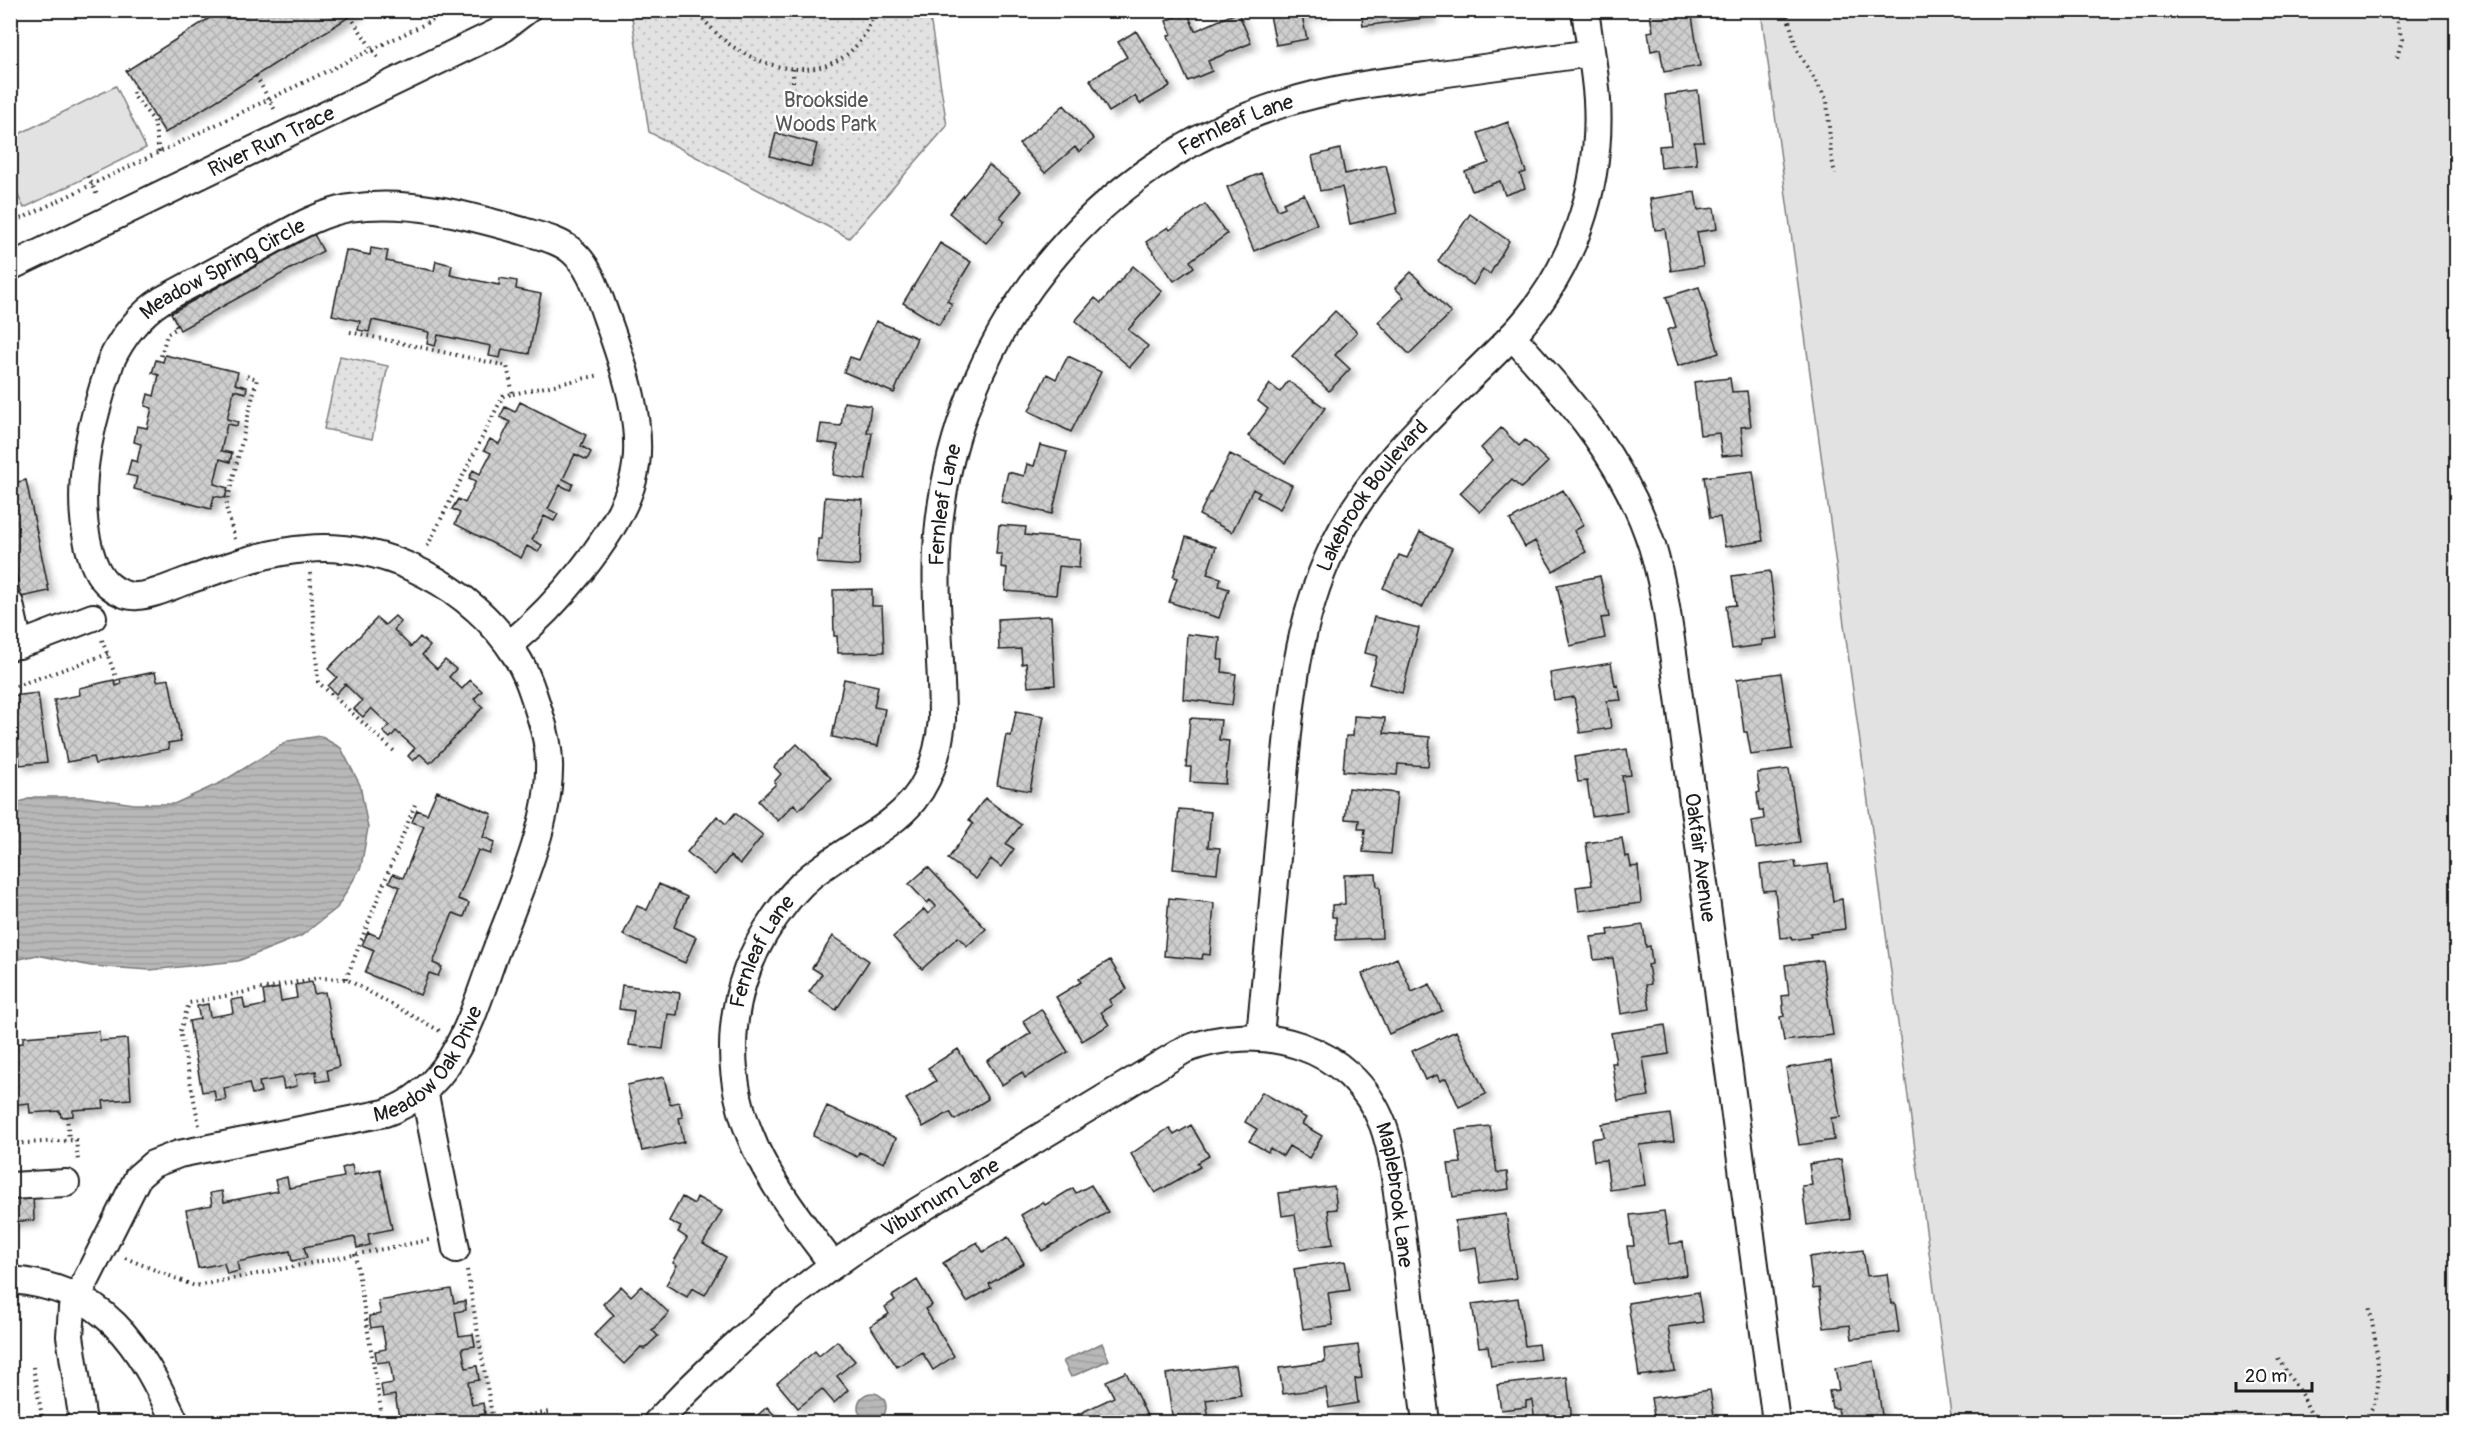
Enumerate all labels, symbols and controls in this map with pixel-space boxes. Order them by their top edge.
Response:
park label: Brookside Woods Park [775,87,877,138]
street label: Fernleaf Lane [1173,88,1297,162]
street label: River Run Trace [204,99,340,184]
street label: Meadow Spring Circle [134,212,310,326]
street label: Lakebrook Boulevard [1311,414,1434,576]
street label: Fernleaf Lane [924,440,968,566]
street label: Oakfair Avenue [1678,791,1722,924]
street label: Fernleaf Lane [724,889,801,1010]
street label: Meadow Oak Drive [371,1002,489,1129]
street label: Maplebrook Lane [1369,1119,1419,1270]
street label: Viburnum Lane [877,1151,1005,1244]
scale bar [2236,1355,2312,1393]
text: 20 m [2245,1365,2287,1388]

